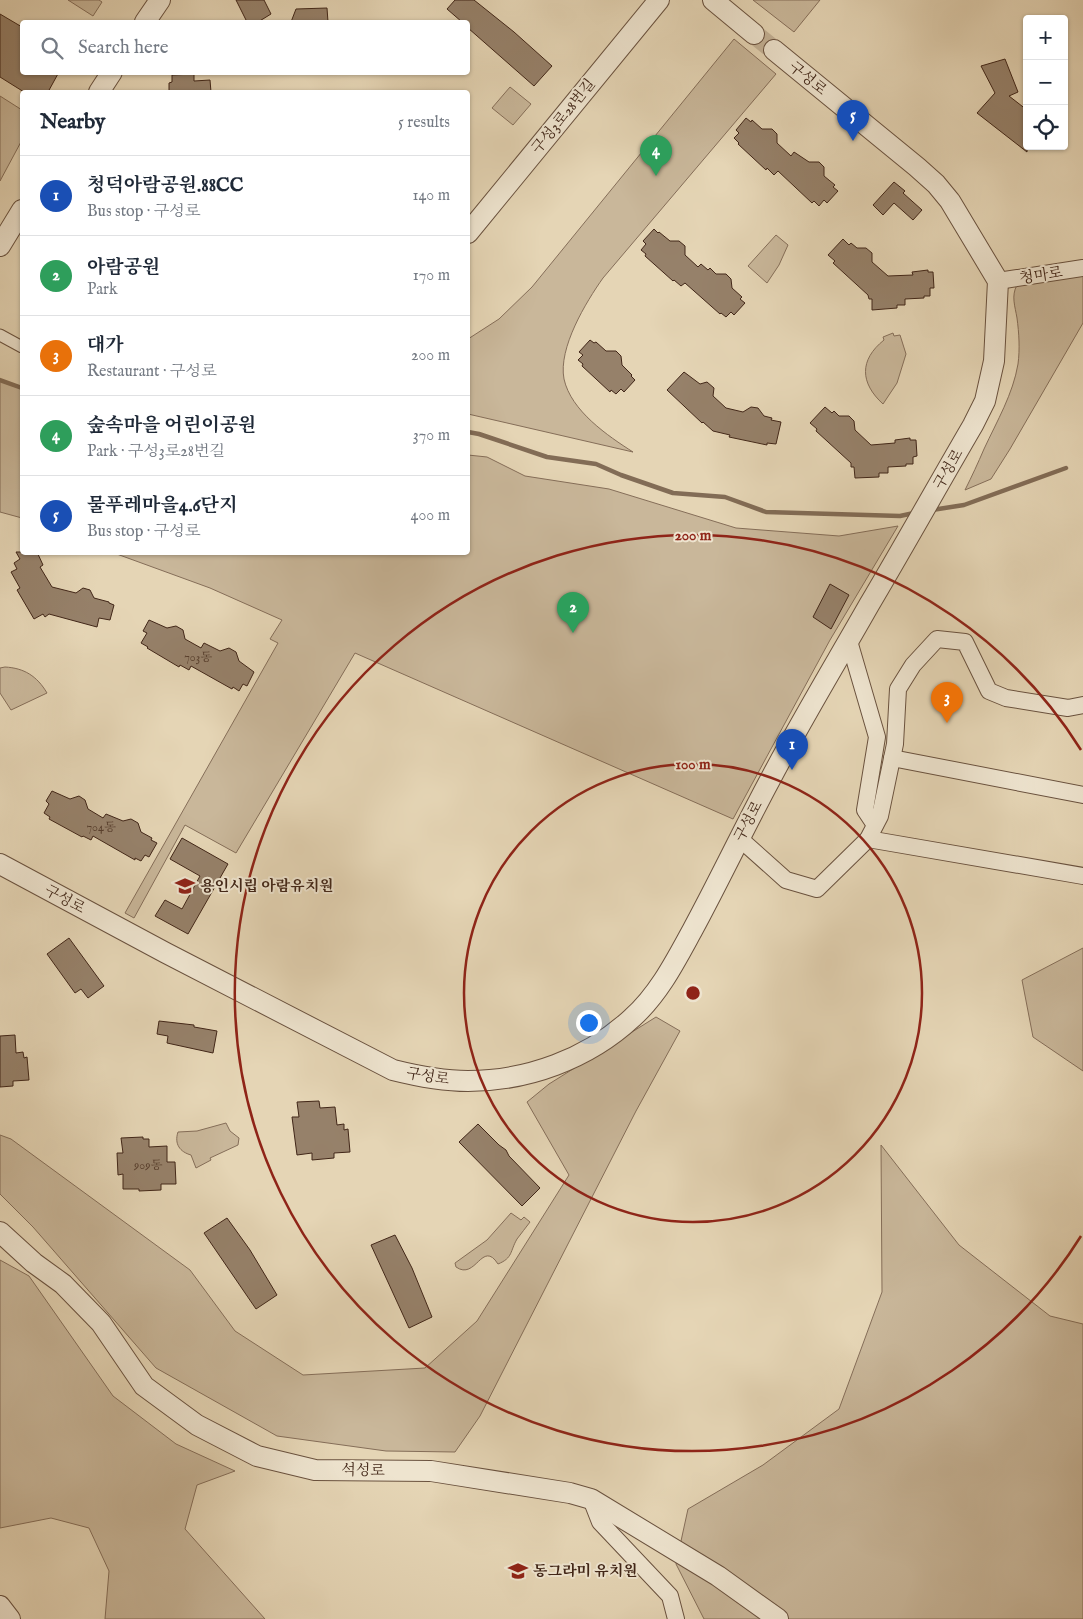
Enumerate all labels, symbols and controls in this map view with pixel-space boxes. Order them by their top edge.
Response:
map controls [1023,15,1068,150]
button: + [1023,15,1068,60]
search box [20,20,470,75]
icon: search [38,34,66,62]
text: Search here [78,36,169,60]
street label: 구성로 [785,57,831,100]
button: − [1023,60,1068,105]
street label: 구성3로28번길 [527,75,599,158]
pin: 5 [837,100,869,141]
button: locate [1023,105,1068,150]
text: Nearby [40,109,105,136]
text: 5 results [398,113,450,133]
pin: 4 [640,135,672,176]
text: 청덕아람공원.88CC [87,174,243,198]
text: 1 [53,186,59,206]
text: 140 m [412,186,450,206]
text: Bus stop · 구성로 [87,202,200,222]
text: 아람공원 [87,256,160,280]
street label: 청마로 [1018,263,1065,288]
text: 2 [52,266,60,286]
text: 170 m [413,266,450,286]
text: Park [87,280,117,300]
text: 대가 [87,334,124,358]
text: 3 [53,346,59,366]
text: 200 m [411,346,450,366]
text: Restaurant · 구성로 [87,362,216,382]
text: 숲속마을 어린이공원 [87,414,256,438]
text: 4 [52,426,60,446]
text: 370 m [413,426,450,446]
text: Park · 구성3로28번길 [87,442,225,462]
street label: 구성로 [929,445,968,493]
text: 물푸레마을4.6단지 [87,494,237,518]
text: 5 [53,506,59,526]
text: 400 m [411,506,450,526]
text: Bus stop · 구성로 [87,522,200,542]
text: 200 m [675,526,712,545]
pin: 2 [557,592,589,633]
house number: 703동 [184,650,212,665]
pin: 3 [931,682,963,723]
pin: 1 [776,729,808,770]
text: 100 m [675,755,711,774]
street label: 구성로 [730,797,767,845]
house number: 704동 [87,820,116,835]
school or university icon: 용인시립 아람유치원 [174,875,196,897]
place label: 용인시립 아람유치원 [200,877,334,896]
street label: 구성로 [41,881,89,918]
centre of rings [684,984,702,1002]
your location [576,1010,602,1036]
street label: 구성로 [405,1064,451,1089]
house number: 909동 [133,1158,162,1173]
street label: 석성로 [341,1461,385,1480]
school or university icon: 동그라미 유치원 [507,1560,529,1582]
place label: 동그라미 유치원 [533,1562,638,1581]

